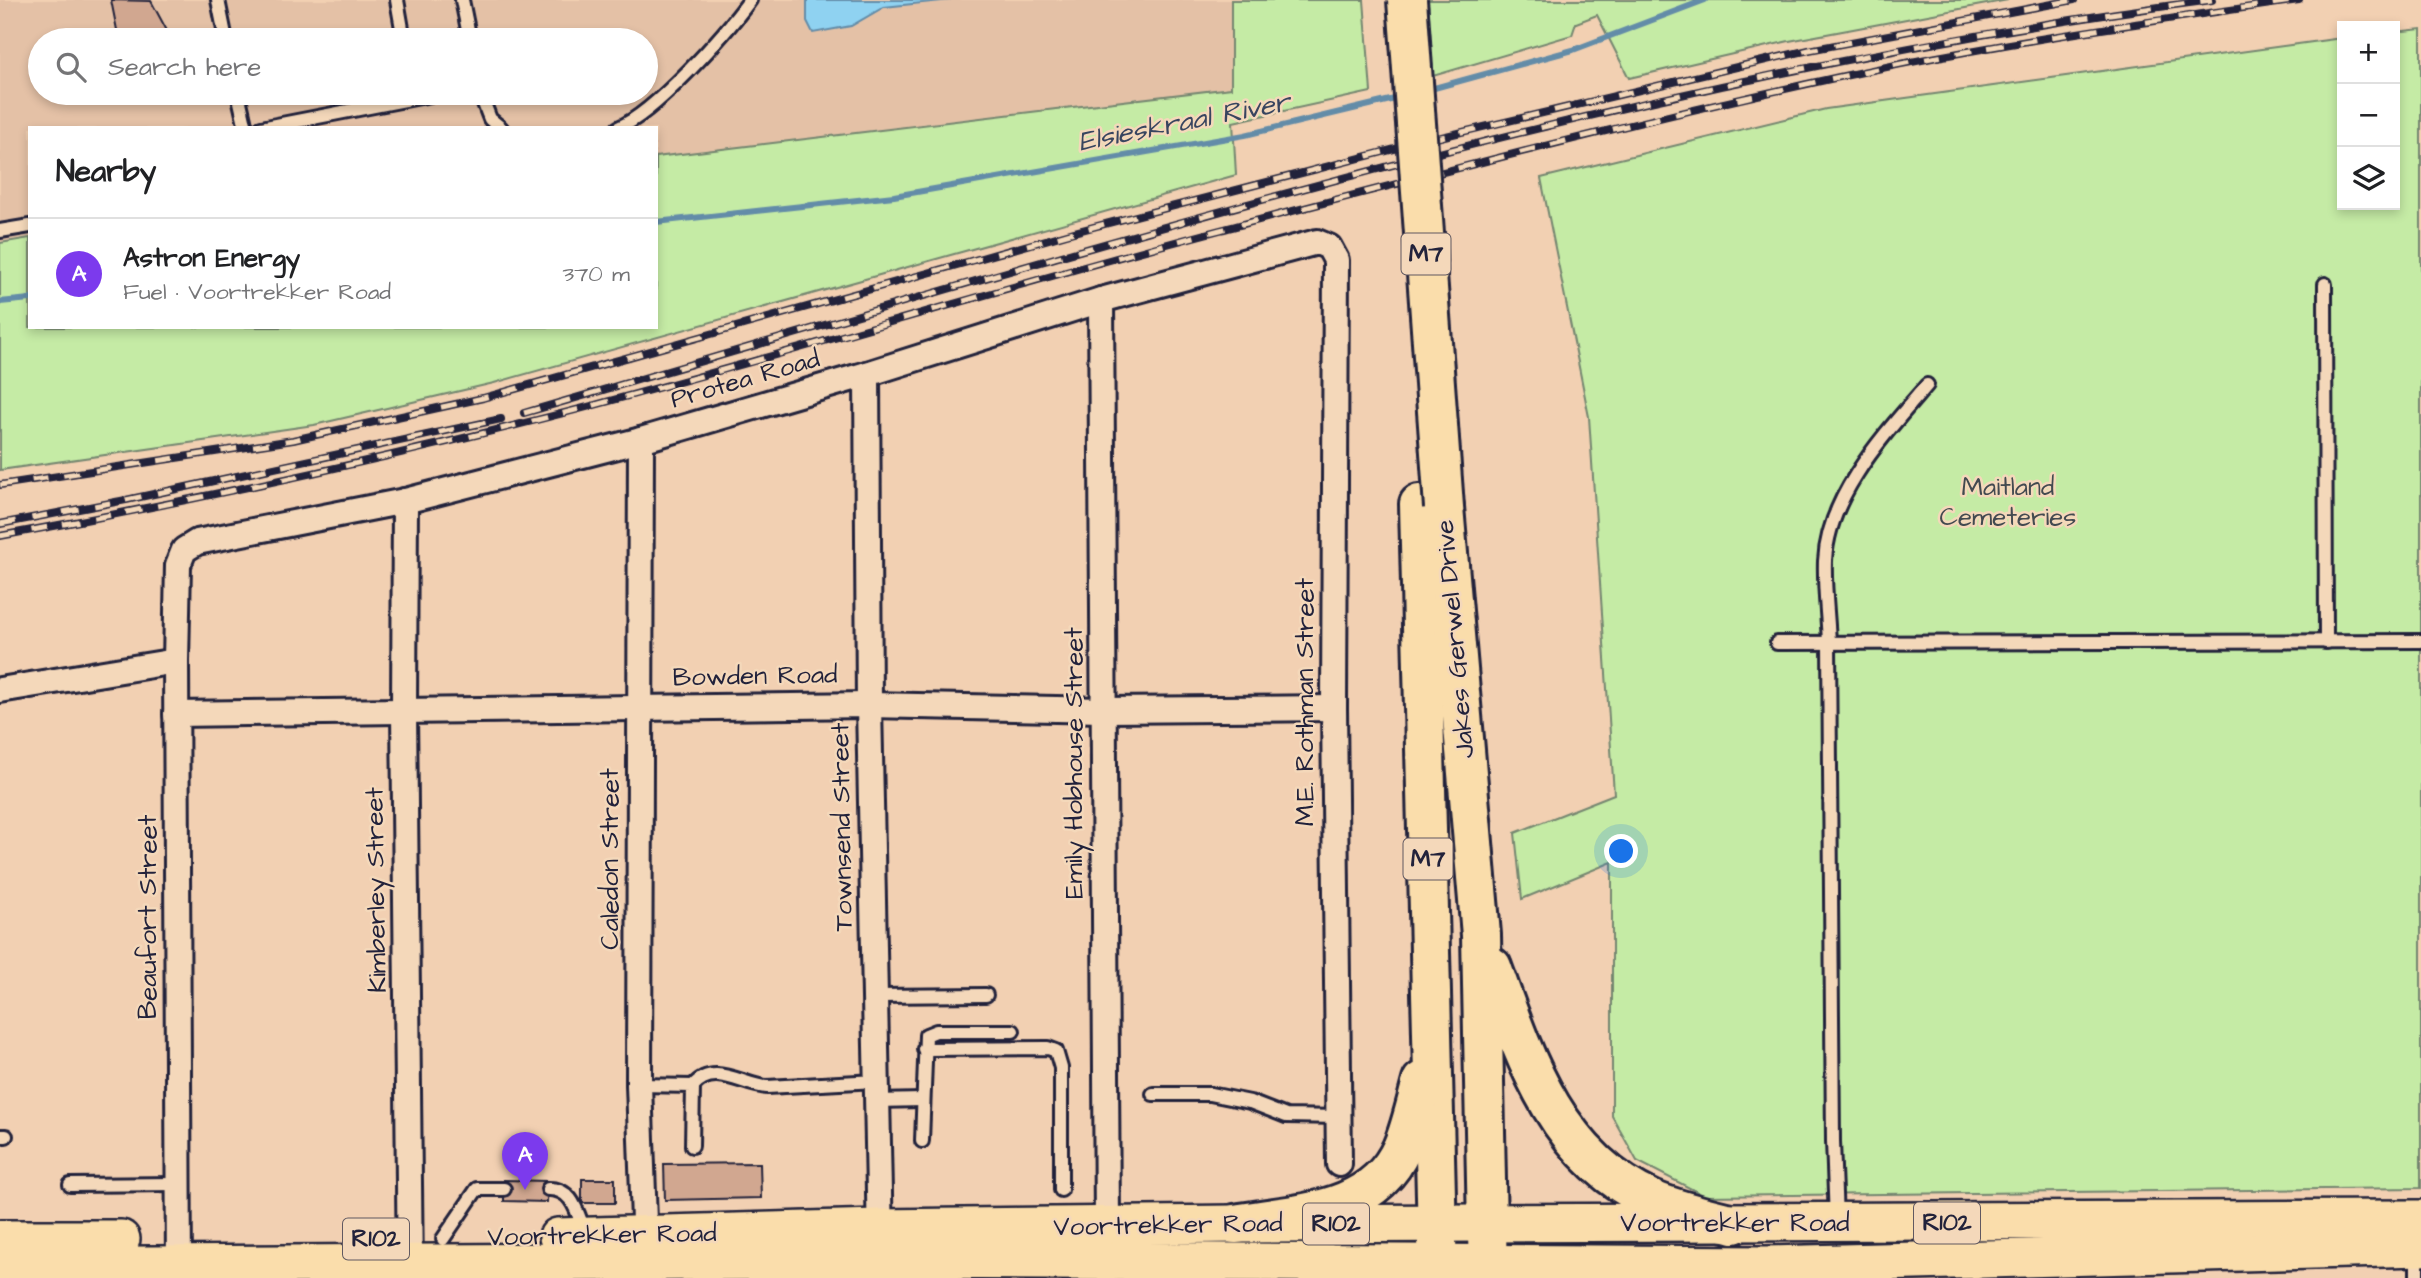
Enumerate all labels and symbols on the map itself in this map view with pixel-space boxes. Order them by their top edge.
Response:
water label: Elsieskraal River [1075,82,1296,162]
road number: M7 [1402,233,1450,274]
street label: Protea Road [666,341,824,417]
park label: Maitland Cemeteries [1940,469,2076,535]
street label: Jakes Gerwel Drive [1427,518,1483,760]
street label: M.E. Rothman Street [1287,577,1323,826]
street label: Emily Hobhouse Street [1056,627,1094,899]
street label: Bowden Road [672,657,838,695]
street label: Townsend Street [822,722,862,932]
street label: Caledon Street [592,768,628,950]
street label: Kimberley Street [356,786,398,993]
street label: Beaufort Street [130,814,166,1019]
your location [1604,834,1638,868]
road number: M7 [1404,838,1452,880]
pin: A [502,1132,548,1190]
road number: R102 [1914,1203,1980,1244]
road number: R102 [1303,1204,1369,1244]
street label: Voortrekker Road [1053,1205,1283,1245]
street label: Voortrekker Road [1620,1205,1850,1241]
street label: Voortrekker Road [487,1215,717,1255]
road number: R102 [343,1218,409,1260]

